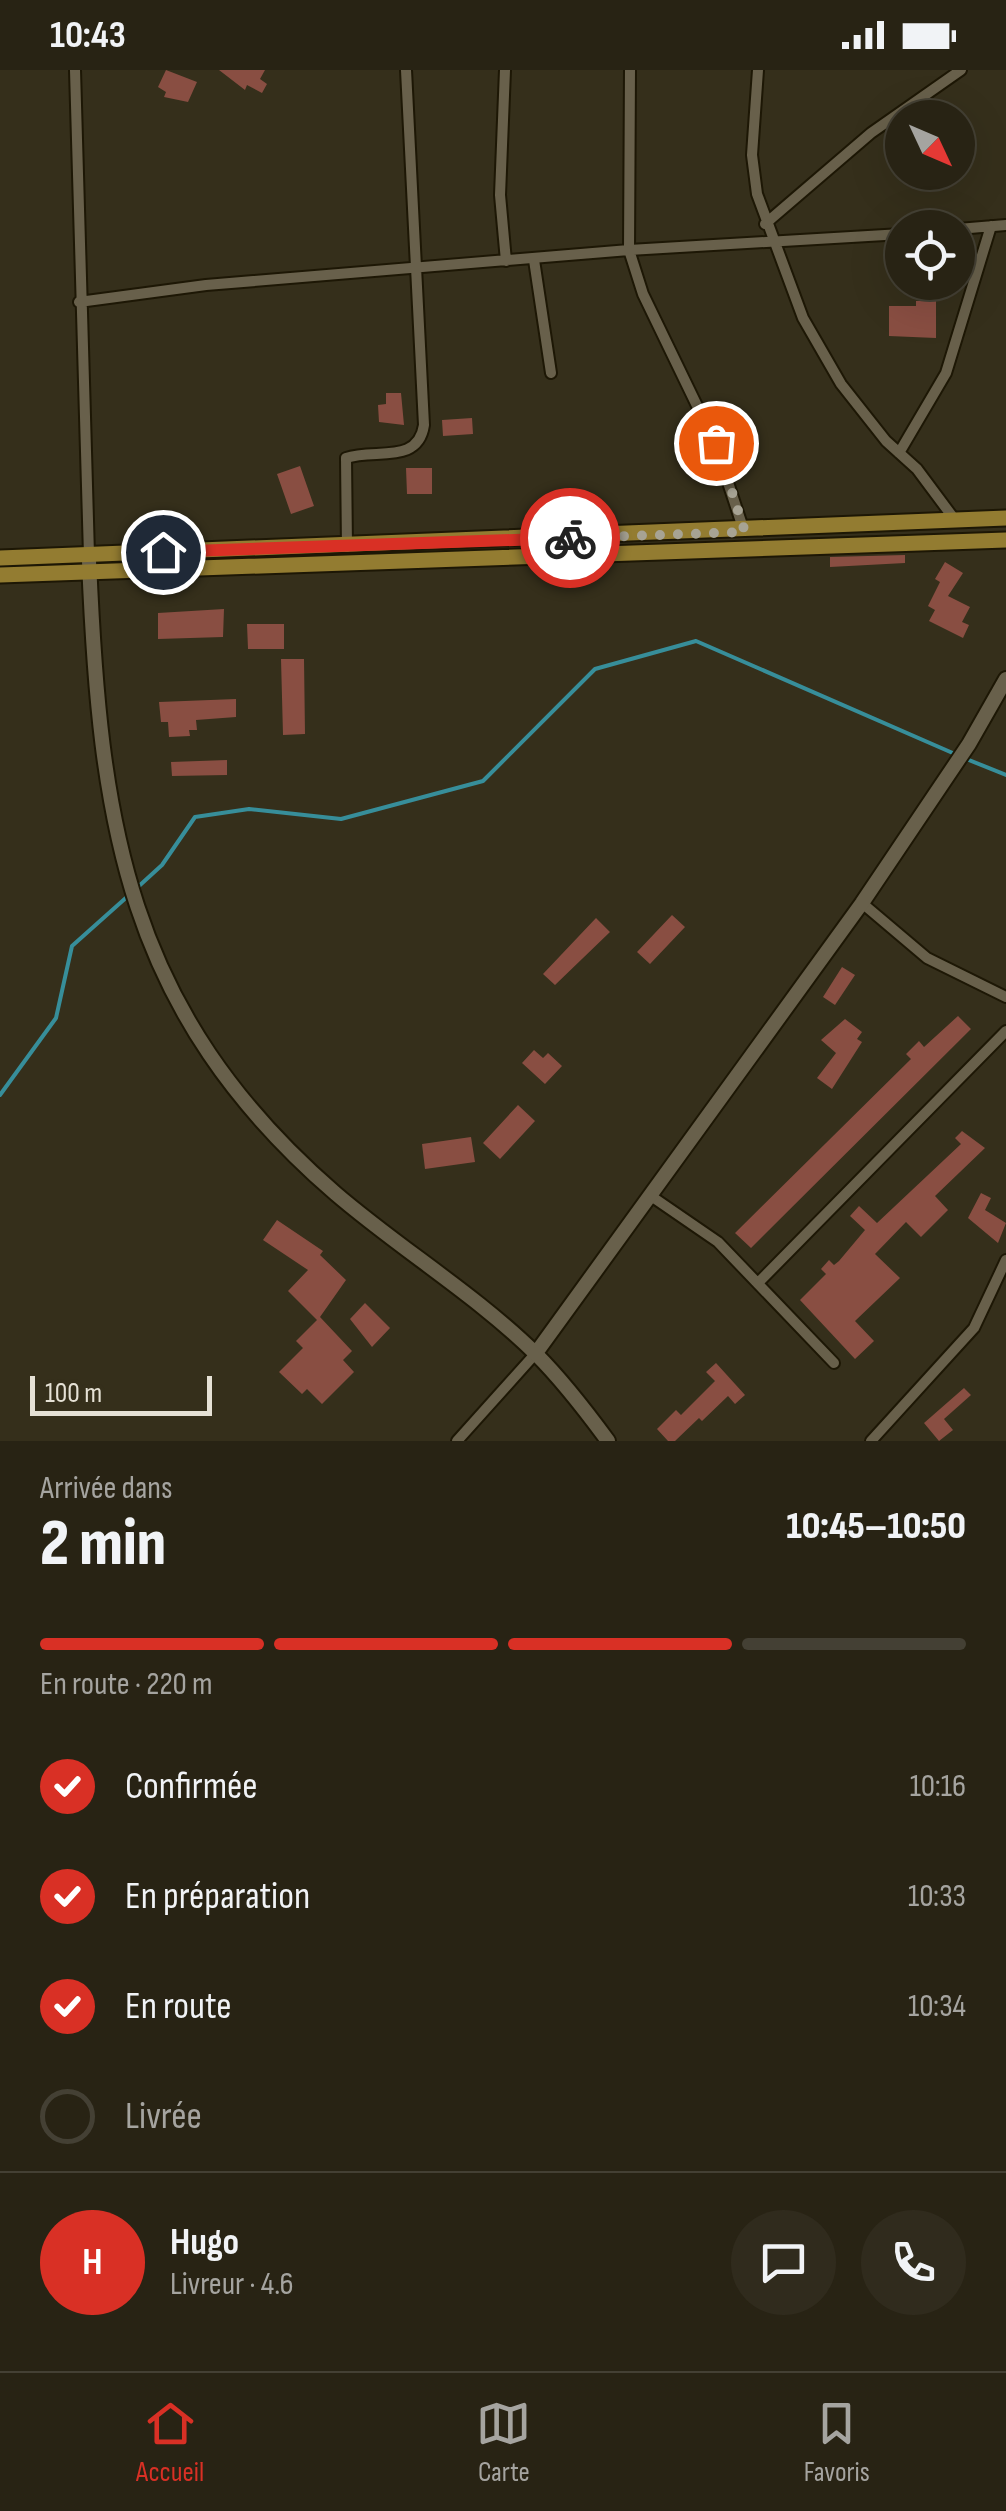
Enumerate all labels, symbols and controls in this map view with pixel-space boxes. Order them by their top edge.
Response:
text: 10:43 [50,13,126,58]
north arrow [885,100,975,190]
map controls [885,100,975,300]
button: locate [885,210,975,300]
pin [674,401,759,486]
icon: bag [689,416,744,471]
courier [520,488,620,588]
pin [121,510,206,595]
icon: bike [543,511,598,566]
icon: home [136,525,191,580]
scale bar [30,1371,212,1416]
text: 100 m [45,1377,102,1410]
text: Arrivée dans [40,1469,172,1508]
text: 10:45–10:50 [786,1504,966,1549]
text: 2 min [40,1506,166,1584]
text: En route · 220 m [40,1665,213,1704]
icon: check [40,1759,95,1814]
text: Confirmée [125,1764,258,1809]
text: 10:16 [910,1767,966,1806]
icon: check [40,1869,95,1924]
text: En préparation [125,1874,310,1919]
text: 10:33 [908,1877,966,1916]
icon: check [40,1979,95,2034]
text: En route [125,1984,231,2029]
text: 10:34 [908,1987,966,2026]
text: Livrée [125,2094,202,2139]
button: chat [731,2210,836,2315]
button: phone [861,2210,966,2315]
text: Hugo [170,2220,239,2265]
text: H [82,2240,103,2285]
text: Livreur · 4.6 [170,2265,294,2304]
tab: Accueil [136,2396,204,2489]
tab: Carte [476,2396,531,2489]
tab: Favoris [804,2396,870,2489]

